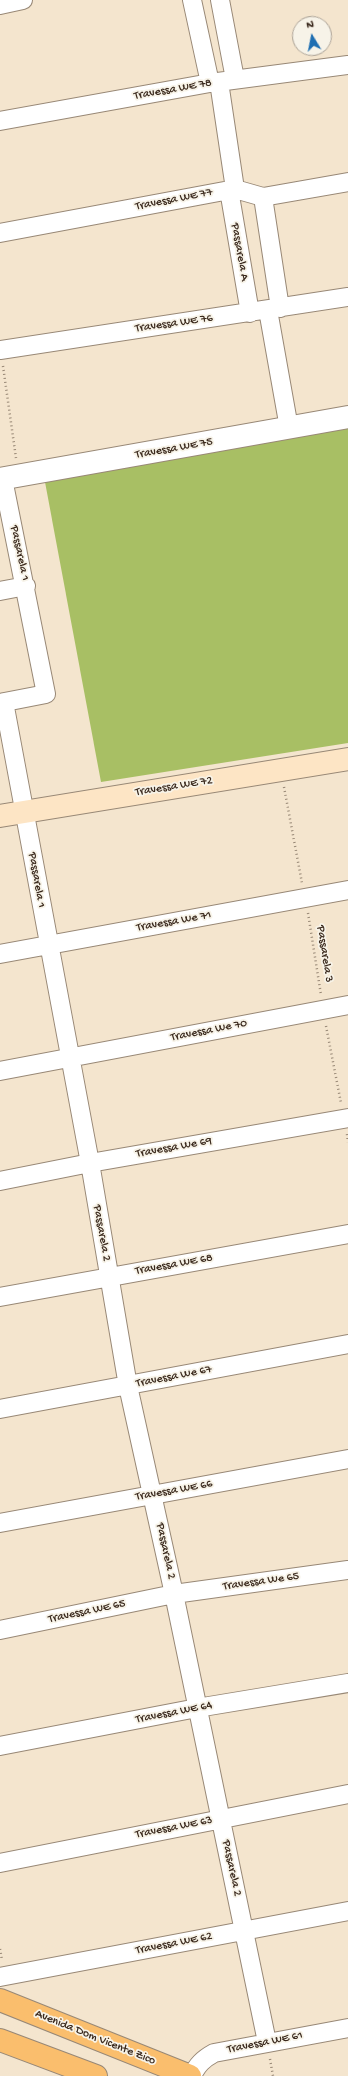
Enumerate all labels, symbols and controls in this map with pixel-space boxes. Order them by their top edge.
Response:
north arrow [292,16,332,56]
text: N [306,19,315,32]
street label: Travessa WE 78 [133,76,213,104]
street label: Travessa WE 77 [134,185,214,215]
street label: Passarela A [227,222,251,282]
street label: Travessa WE 76 [134,311,214,337]
street label: Travessa WE 75 [134,435,214,463]
street label: Passarela 1 [6,524,32,582]
street label: Travessa WE 72 [134,774,214,800]
street label: Passarela 1 [24,851,48,909]
street label: Travessa We 71 [135,908,213,936]
street label: Passarela 3 [312,924,336,984]
street label: Travessa We 70 [170,1017,248,1045]
street label: Travessa We 69 [135,1134,213,1162]
street label: Passarela 2 [89,1204,113,1262]
street label: Travessa WE 68 [134,1251,214,1279]
street label: Travessa We 67 [135,1363,213,1391]
street label: Travessa WE 66 [134,1477,214,1505]
street label: Passarela 2 [152,1522,178,1580]
street label: Travessa We 65 [222,1570,300,1594]
street label: Travessa WE 65 [47,1597,127,1627]
street label: Travessa WE 64 [135,1699,213,1727]
street label: Travessa WE 63 [134,1813,214,1843]
street label: Passarela 2 [218,1839,244,1897]
street label: Travessa WE 62 [134,1930,214,1958]
street label: Avenida Dom Vicente Zico [33,2007,157,2069]
street label: Travessa WE 61 [226,2029,304,2057]

